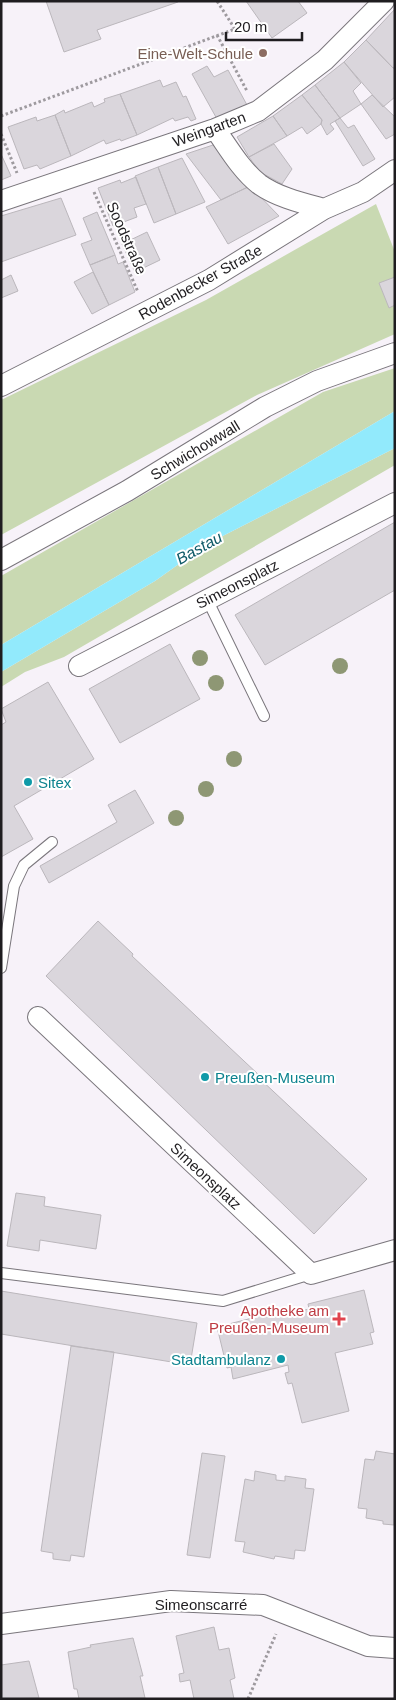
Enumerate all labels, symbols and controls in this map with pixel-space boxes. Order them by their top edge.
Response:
scale bar [226,10,302,42]
text: 20 m [234,18,267,35]
place label: Eine-Welt-Schule [137,45,253,62]
marker: Eine-Welt-Schule [257,47,269,59]
street label: Weingarten [170,108,248,150]
street label: Soodstraße [103,199,151,277]
street label: Rodenbecker Straße [135,241,265,323]
street label: Schwichowwall [147,417,243,483]
water label: Bastau [173,528,225,568]
street label: Simeonsplatz [193,556,281,612]
place label: Sitex [38,774,72,791]
marker: Sitex [22,776,34,788]
place label: Preußen-Museum [215,1069,335,1086]
marker: Preußen-Museum [199,1071,211,1083]
street label: Simeonsplatz [167,1139,245,1213]
place label: Apotheke am Preußen-Museum [209,1302,329,1336]
marker: Apotheke am Preußen-Museum [333,1313,345,1325]
place label: Stadtambulanz [171,1351,271,1368]
marker: Stadtambulanz [275,1353,287,1365]
street label: Simeonscarré [155,1596,247,1613]

